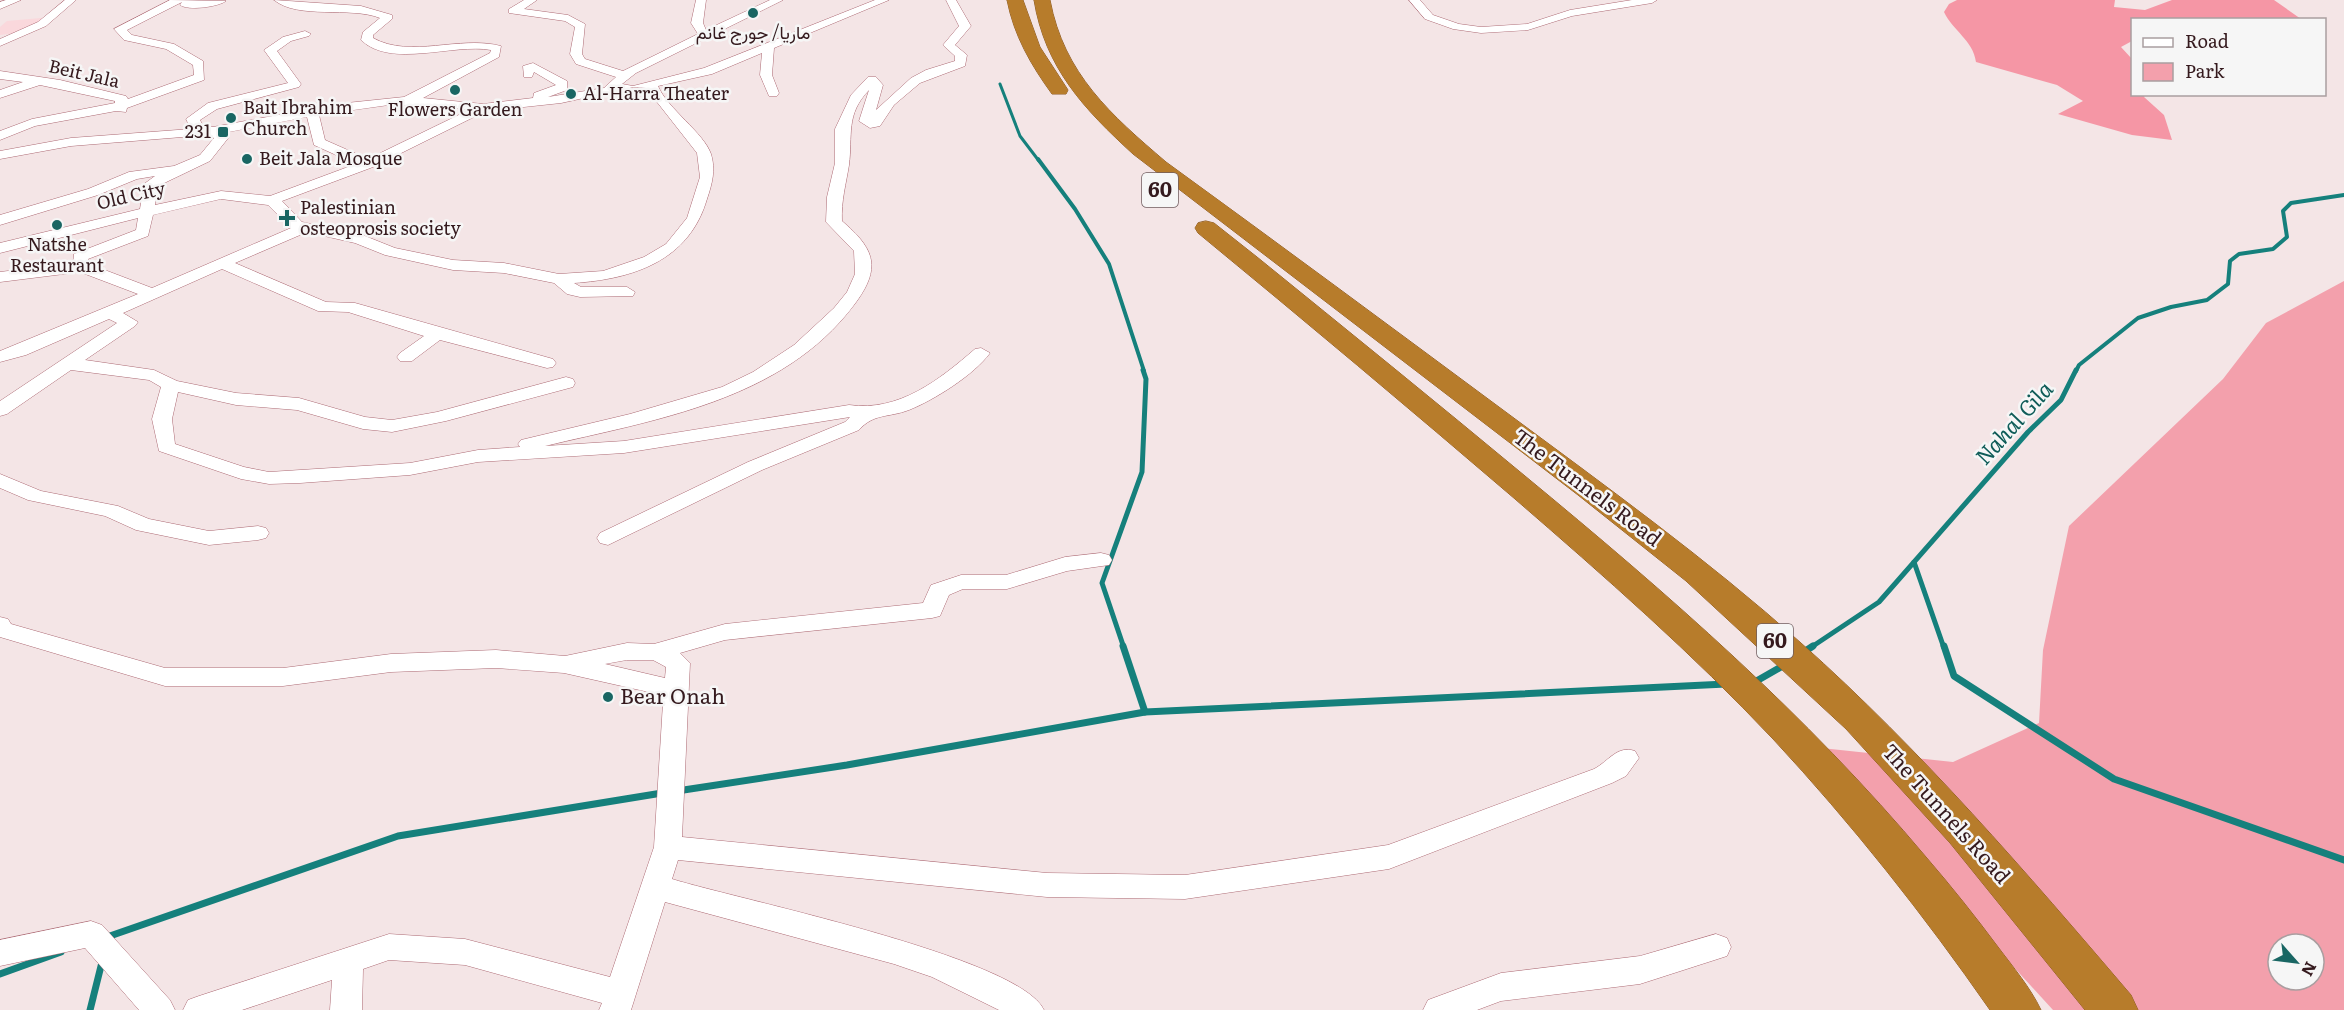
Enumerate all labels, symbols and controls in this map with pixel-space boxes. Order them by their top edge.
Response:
marker: ماريا/ جورج غانم [746,6,760,20]
place label: ماريا/ جورج غانم [696,18,810,45]
legend [2131,18,2326,96]
text: Road [2185,27,2229,54]
street label: Beit Jala [46,51,123,94]
text: Park [2185,57,2226,84]
place label: Al-Harra Theater [583,79,730,106]
marker: Flowers Garden [448,83,462,97]
marker: Al-Harra Theater [564,87,578,101]
place label: Bait Ibrahim Church [243,93,353,141]
place label: Flowers Garden [388,95,522,122]
marker: Bait Ibrahim Church [224,111,238,125]
place label: 231 [185,117,211,144]
marker: 231 [216,125,230,139]
place label: Beit Jala Mosque [259,144,402,171]
marker: Beit Jala Mosque [240,152,254,166]
street label: Old City [94,173,168,216]
road number: 60 [1142,173,1178,207]
place label: Palestinian osteoprosis society [300,193,461,241]
marker: Palestinian osteoprosis society [278,209,296,227]
marker: Natshe Restaurant [50,218,64,232]
place label: Natshe Restaurant [10,230,105,278]
water label: Nahal Gila [1966,372,2060,471]
street label: The Tunnels Road [1508,420,1669,552]
road number: 60 [1757,624,1793,658]
place label: Bear Onah [620,679,725,710]
marker: Bear Onah [601,690,615,704]
street label: The Tunnels Road [1876,735,2019,889]
north arrow [2266,932,2326,992]
text: N [2296,958,2324,981]

